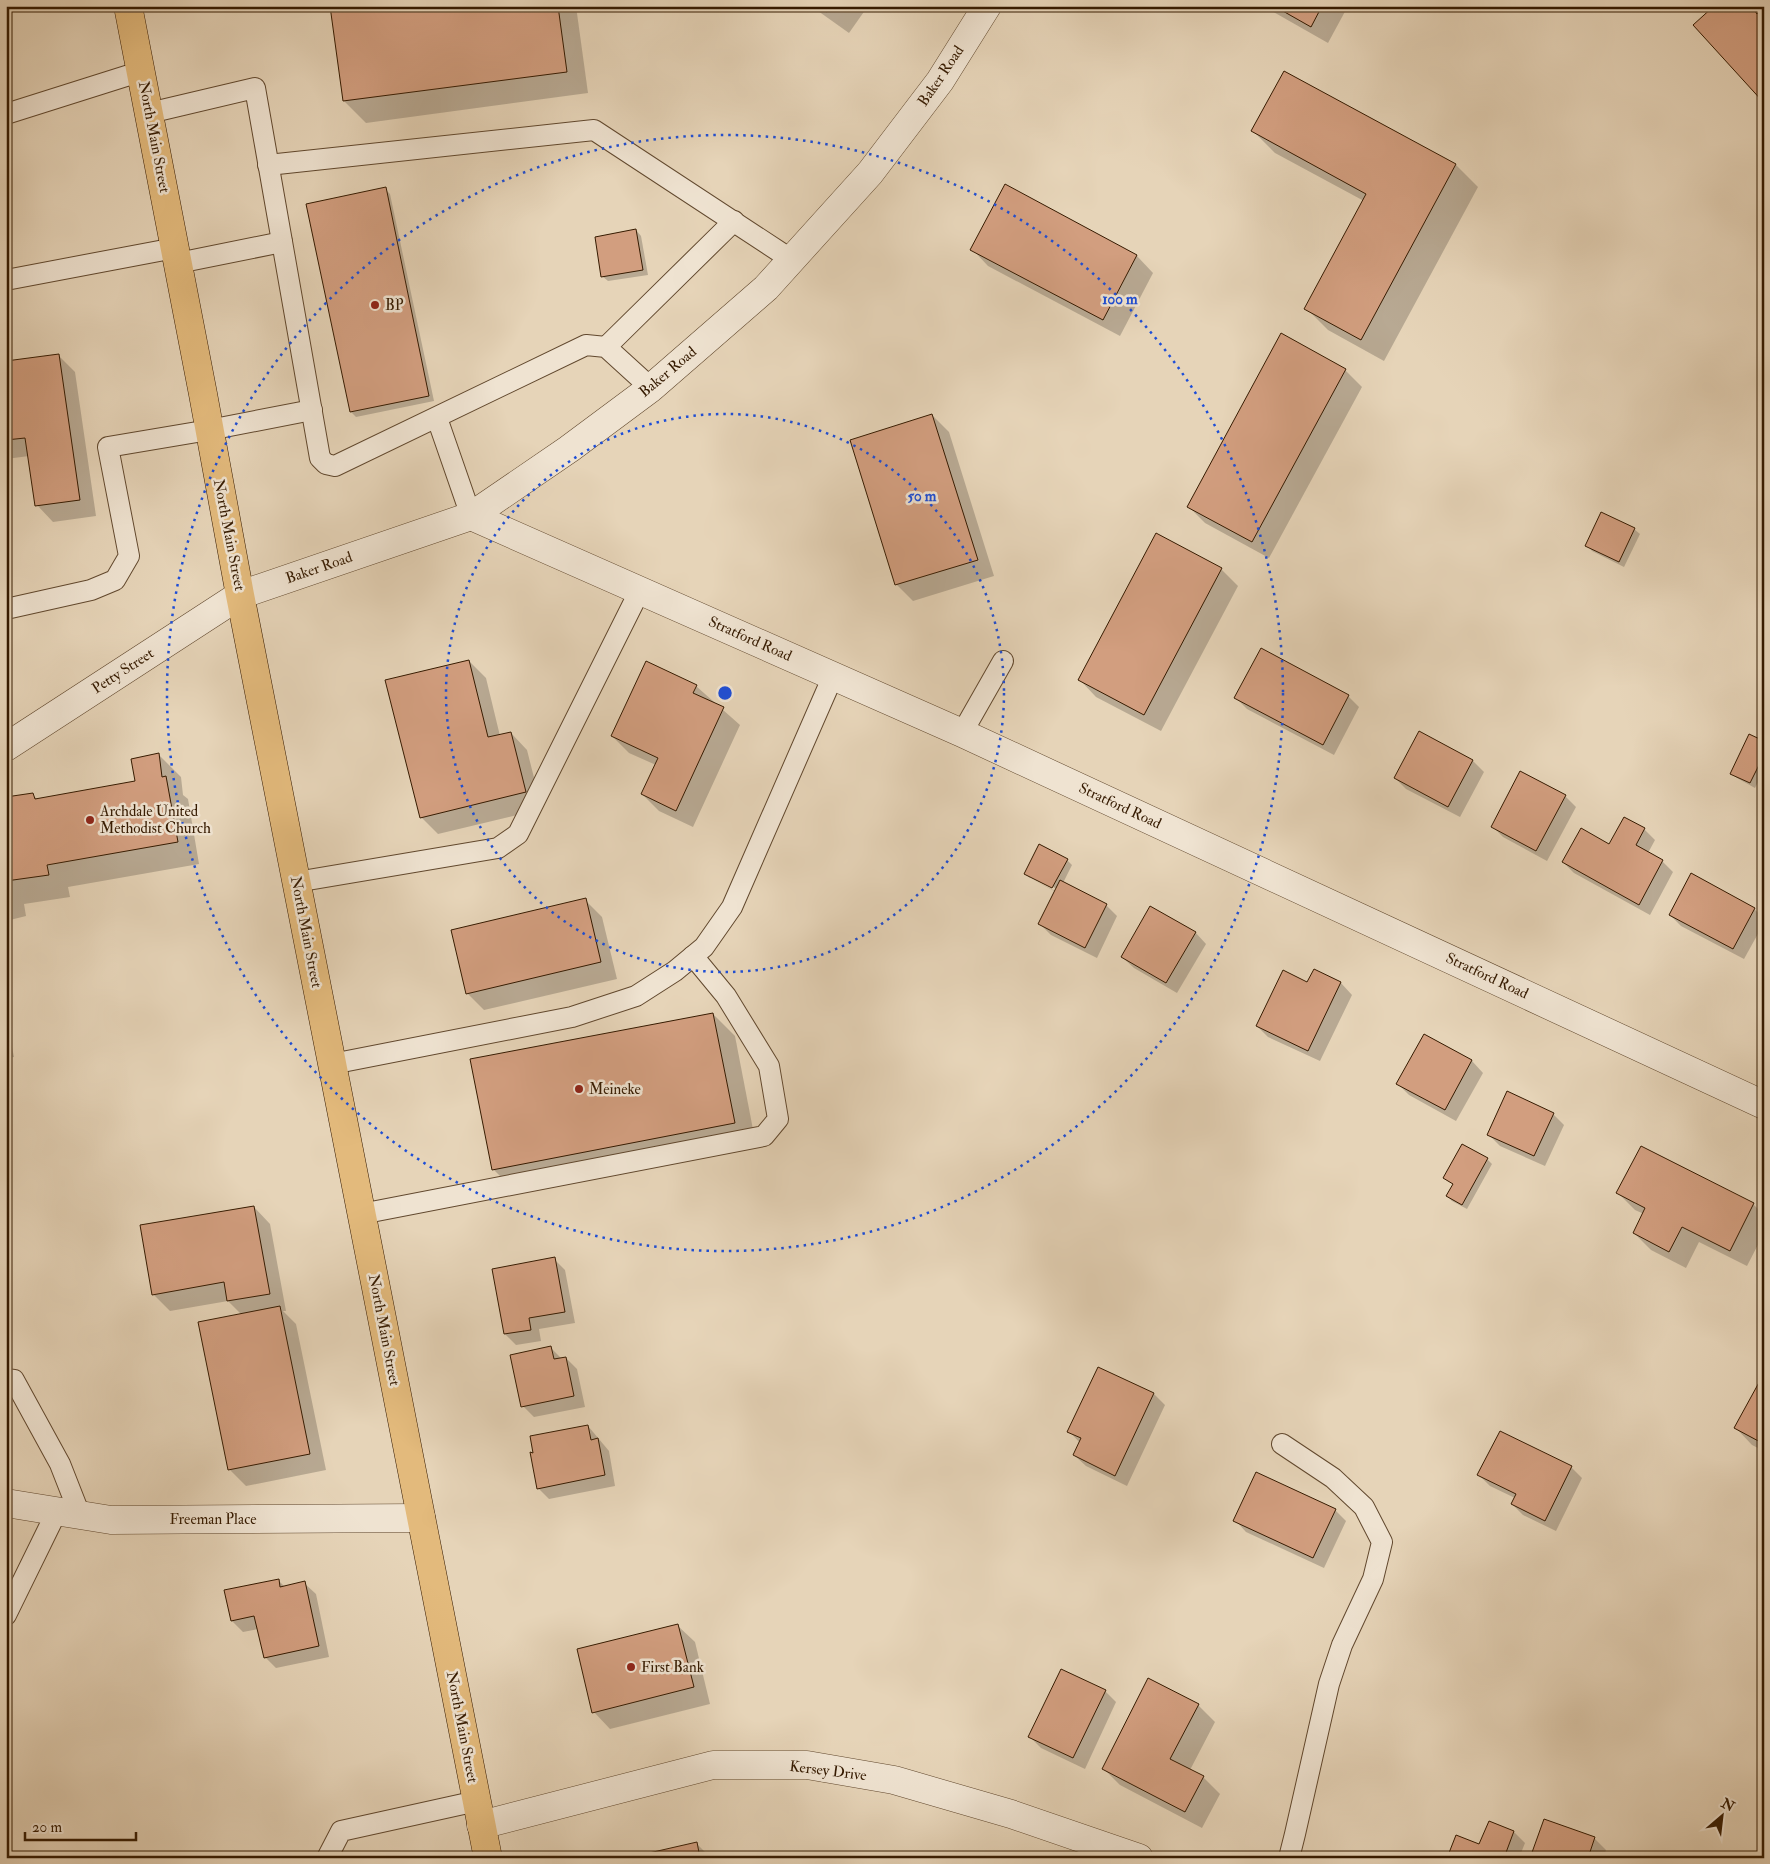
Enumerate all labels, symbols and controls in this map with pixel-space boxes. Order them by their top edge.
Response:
street label: Baker Road [914,41,969,110]
street label: North Main Street [134,80,174,195]
text: 100 m [1102,290,1138,309]
place label: BP [385,296,404,315]
marker: BP [369,299,381,311]
street label: Baker Road [635,342,701,402]
street label: North Main Street [209,478,249,593]
text: 50 m [908,487,937,506]
street label: Baker Road [283,548,355,588]
street label: Stratford Road [705,612,795,666]
street label: Petty Street [88,644,158,698]
centre of rings [716,684,734,702]
street label: Stratford Road [1076,779,1165,834]
place label: Archdale United Methodist Church [99,802,211,838]
marker: Archdale United Methodist Church [84,814,96,826]
street label: North Main Street [286,875,326,990]
street label: Stratford Road [1443,949,1532,1004]
place label: Meineke [589,1080,641,1099]
marker: Meineke [573,1083,585,1095]
street label: North Main Street [364,1273,404,1388]
street label: Freeman Place [170,1510,256,1529]
place label: First Bank [641,1658,704,1677]
marker: First Bank [625,1661,637,1673]
street label: North Main Street [442,1670,482,1785]
street label: Kersey Drive [788,1757,868,1785]
north arrow [1698,1792,1748,1842]
text: N [1717,1794,1738,1816]
scale bar [25,1809,136,1841]
text: 20 m [32,1818,62,1837]

